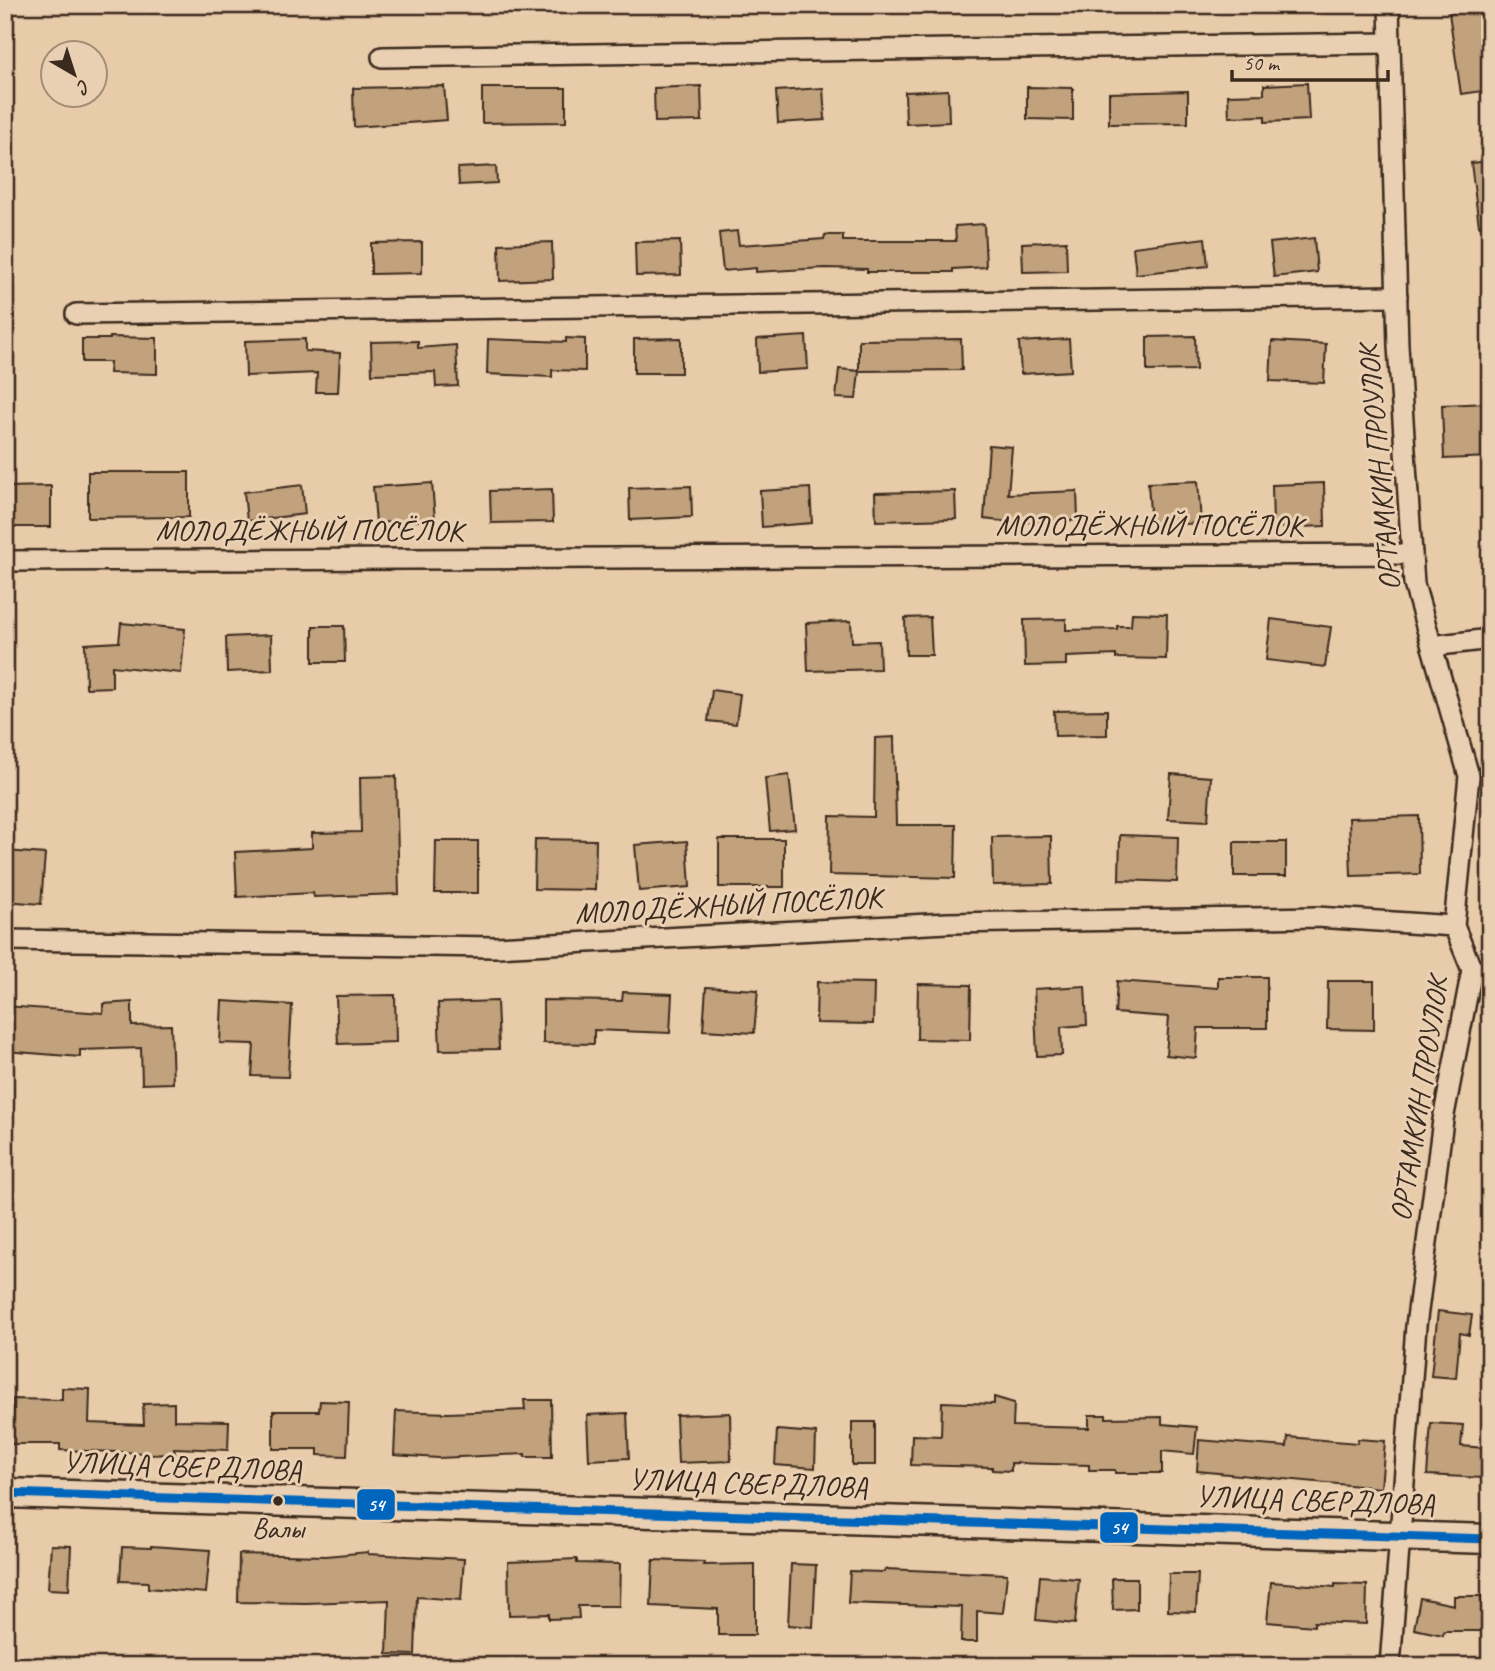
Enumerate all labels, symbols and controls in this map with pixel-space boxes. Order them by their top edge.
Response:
north arrow [38,38,108,108]
scale bar [1232,38,1388,82]
text: 50 m [1243,50,1281,76]
text: С [71,74,95,100]
street label: ОРТАМКИН ПРОУЛОК [1349,338,1409,592]
street label: МОЛОДЁЖНЫЙ ПОСЁЛОК [996,506,1307,544]
street label: МОЛОДЁЖНЫЙ ПОСЁЛОК [156,511,467,549]
street label: МОЛОДЁЖНЫЙ ПОСЁЛОК [574,878,887,932]
street label: ОРТАМКИН ПРОУЛОК [1381,969,1458,1224]
street label: УЛИЦА СВЕРДЛОВА [62,1443,303,1489]
street label: УЛИЦА СВЕРДЛОВА [628,1460,869,1506]
street label: УЛИЦА СВЕРДЛОВА [1195,1477,1436,1523]
line badge: 54 [356,1488,396,1521]
text: 54 [368,1493,387,1517]
marker: Валы [271,1494,285,1508]
place label: Валы [252,1511,306,1546]
line badge: 54 [1099,1511,1139,1544]
text: 54 [1111,1516,1130,1540]

